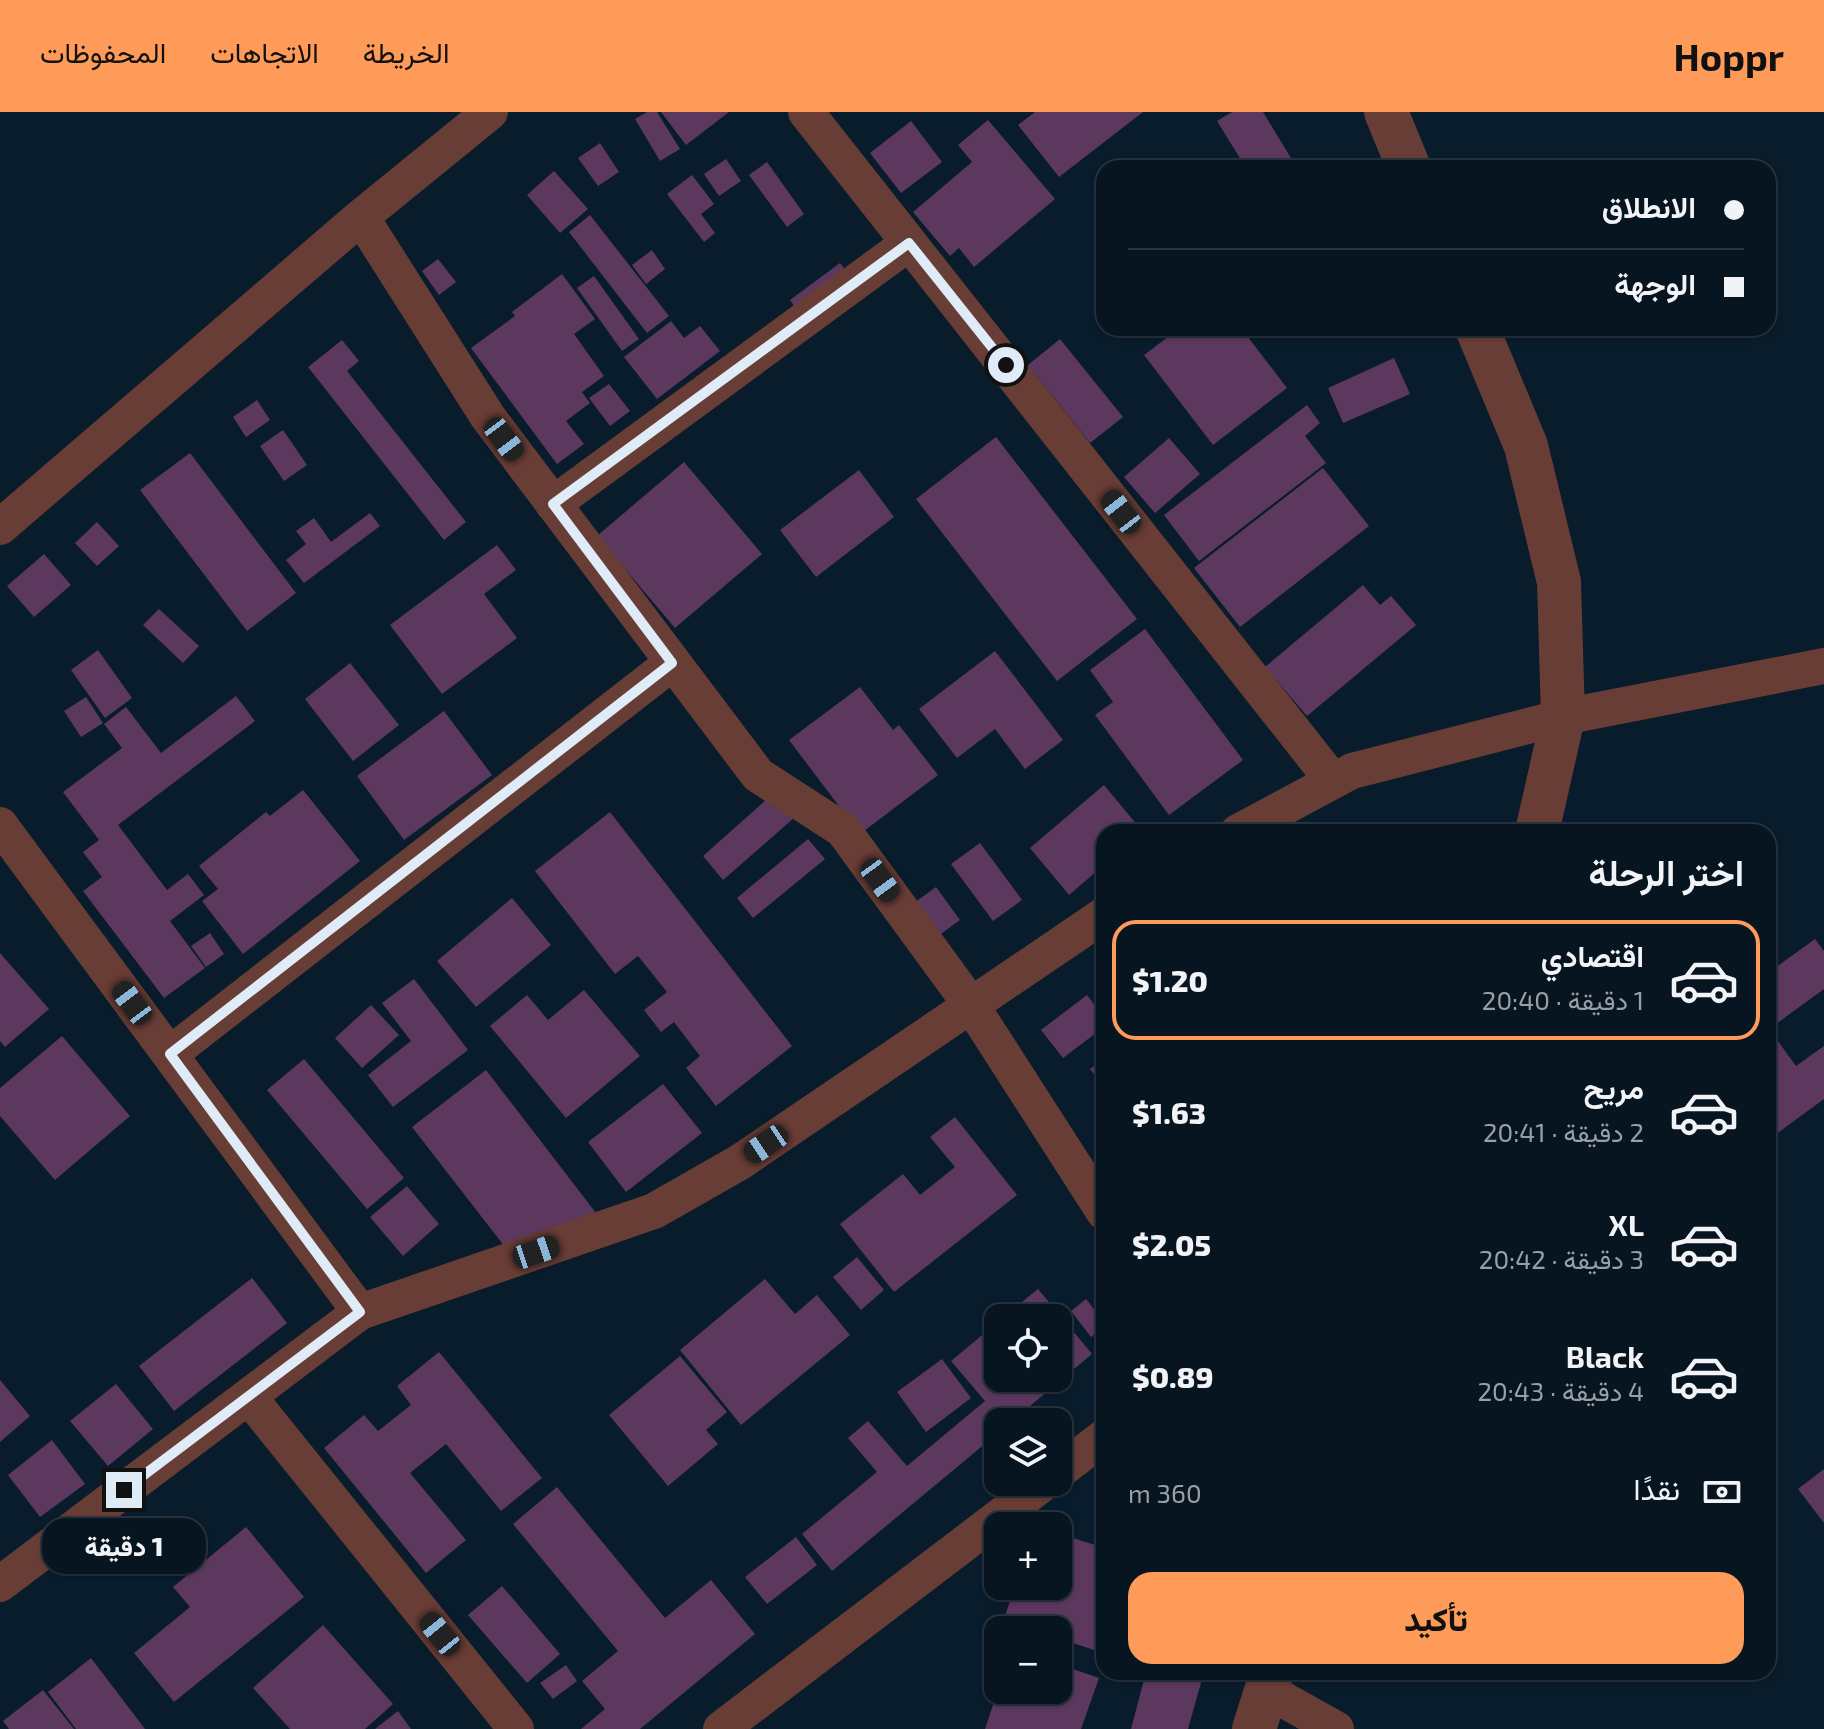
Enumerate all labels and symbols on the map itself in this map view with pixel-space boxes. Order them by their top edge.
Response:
route start [988,347,1024,383]
car [480,413,528,465]
car [1097,486,1145,538]
car [856,854,904,906]
car [108,977,156,1029]
car [739,1121,793,1167]
car [509,1233,563,1271]
route end [106,1472,142,1508]
callout: 1 دقيقة [42,1518,206,1574]
car [416,1608,464,1660]

